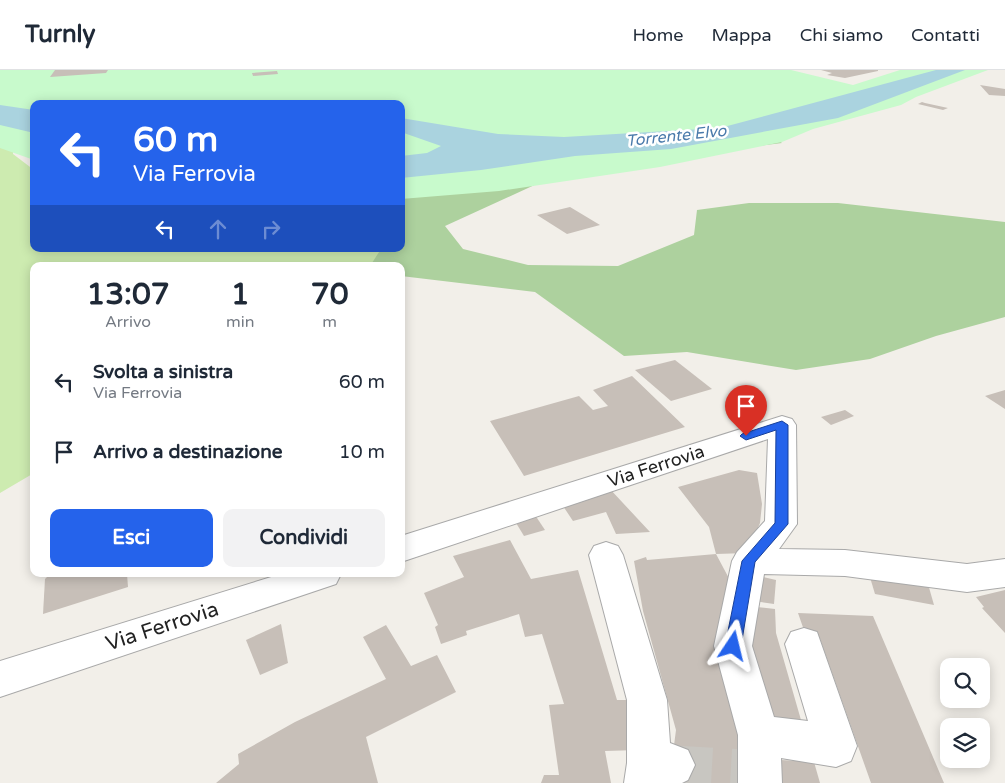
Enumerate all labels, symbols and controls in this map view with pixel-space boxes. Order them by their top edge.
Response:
text: Turnly [25,20,95,49]
text: Home [632,24,683,46]
text: Mappa [711,24,772,46]
text: Chi siamo [800,24,883,46]
text: Contatti [911,24,980,46]
text: 60 m [133,119,218,161]
icon: left [50,120,115,185]
water label: Torrente Elvo [625,121,728,151]
text: Via Ferrovia [133,161,256,187]
icon: left [151,215,179,243]
icon: ahead [204,215,232,243]
icon: right [257,215,285,243]
text: 13:07 [86,276,170,313]
text: 1 [231,276,250,313]
text: 70 [311,276,349,313]
text: Arrivo [105,312,151,332]
text: min [226,312,254,332]
text: m [322,312,337,332]
text: Svolta a sinistra [93,361,233,383]
icon: left [50,368,78,396]
text: 60 m [339,371,385,393]
text: Via Ferrovia [93,383,182,403]
pin [725,385,767,436]
icon: arrive [732,392,760,420]
icon: arrive [50,438,78,466]
street label: Via Ferrovia [605,440,707,492]
text: Arrivo a destinazione [93,441,283,463]
text: 10 m [339,441,385,463]
button: Esci [50,509,213,567]
button: Condividi [223,509,385,567]
street label: Via Ferrovia [103,596,222,656]
position arrow [706,619,758,671]
map controls [940,658,990,768]
button: search [940,658,990,708]
button: layers [940,718,990,768]

